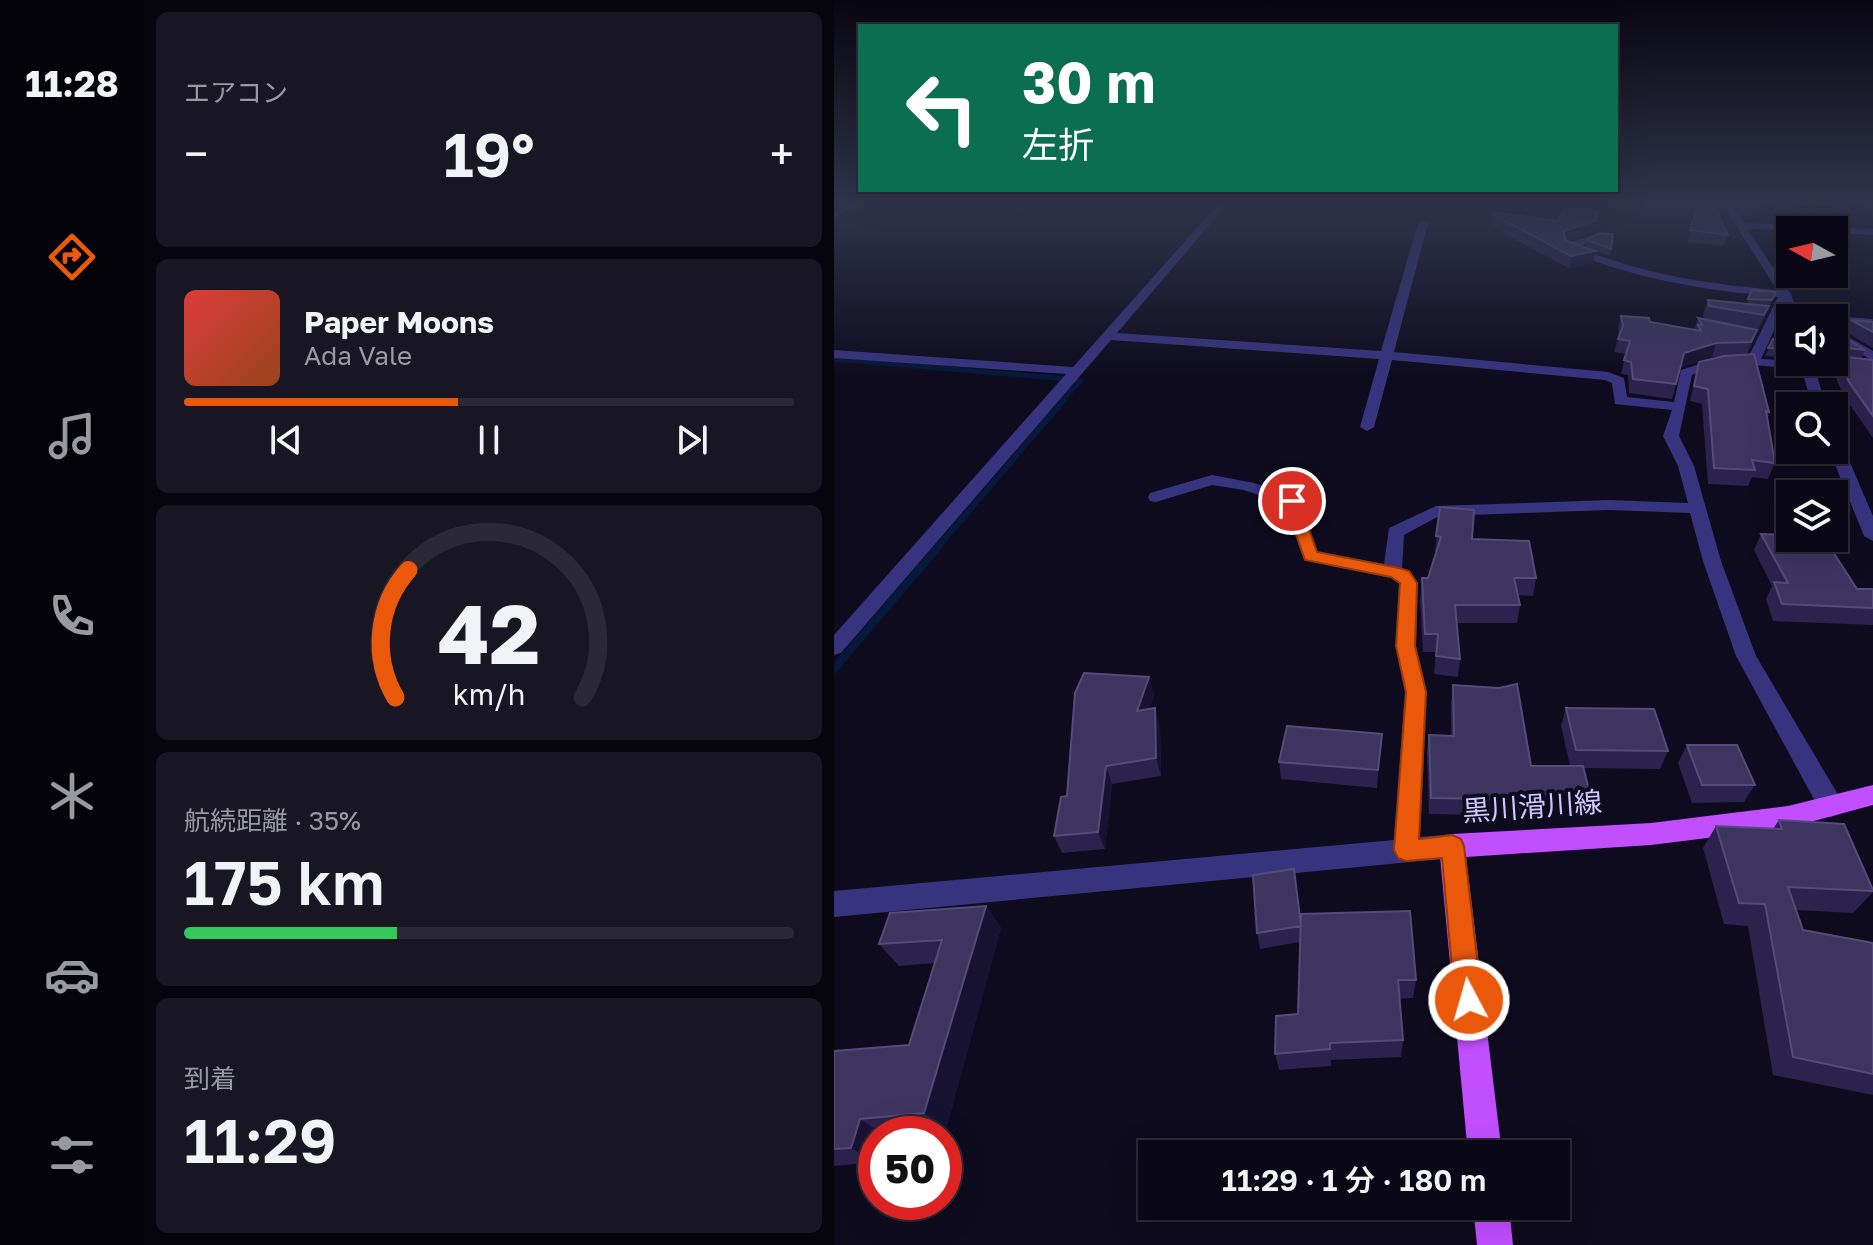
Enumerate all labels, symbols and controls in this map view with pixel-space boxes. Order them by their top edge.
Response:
text: 30 m [1022,48,1156,115]
icon: left [890,56,994,160]
text: 11:28 [25,62,119,105]
text: エアコン [184,77,288,108]
text: 19° [443,118,535,190]
text: 左折 [1022,123,1094,166]
text: − [184,127,208,180]
text: + [770,127,794,180]
north arrow [1776,216,1848,288]
map controls [1776,216,1848,552]
icon: directions [44,229,100,285]
text: Paper Moons [304,304,494,340]
button: sound [1776,304,1848,376]
text: Ada Vale [304,340,412,371]
button: search [1776,392,1848,464]
icon: music [44,408,100,464]
icon: previous [264,418,308,462]
icon: pause [467,418,511,462]
icon: next [670,418,714,462]
pin [1258,467,1326,535]
icon: arrive [1270,479,1314,523]
button: layers [1776,480,1848,552]
text: 42 [438,582,540,682]
icon: phone [44,588,100,644]
text: km/h [453,678,525,712]
icon: climate [44,768,100,824]
street label: 黒川滑川線 [1461,785,1603,827]
text: 航続距離 · 35% [184,805,361,836]
text: 175 km [184,846,385,918]
icon: car [44,947,100,1003]
position arrow [1427,958,1511,1042]
text: 到着 [184,1063,236,1094]
text: 11:29 [184,1104,336,1176]
speed limit sign: 50 [858,1116,962,1220]
icon: filters [44,1127,100,1183]
text: 11:29 · 1 分 · 180 m [1222,1162,1486,1198]

